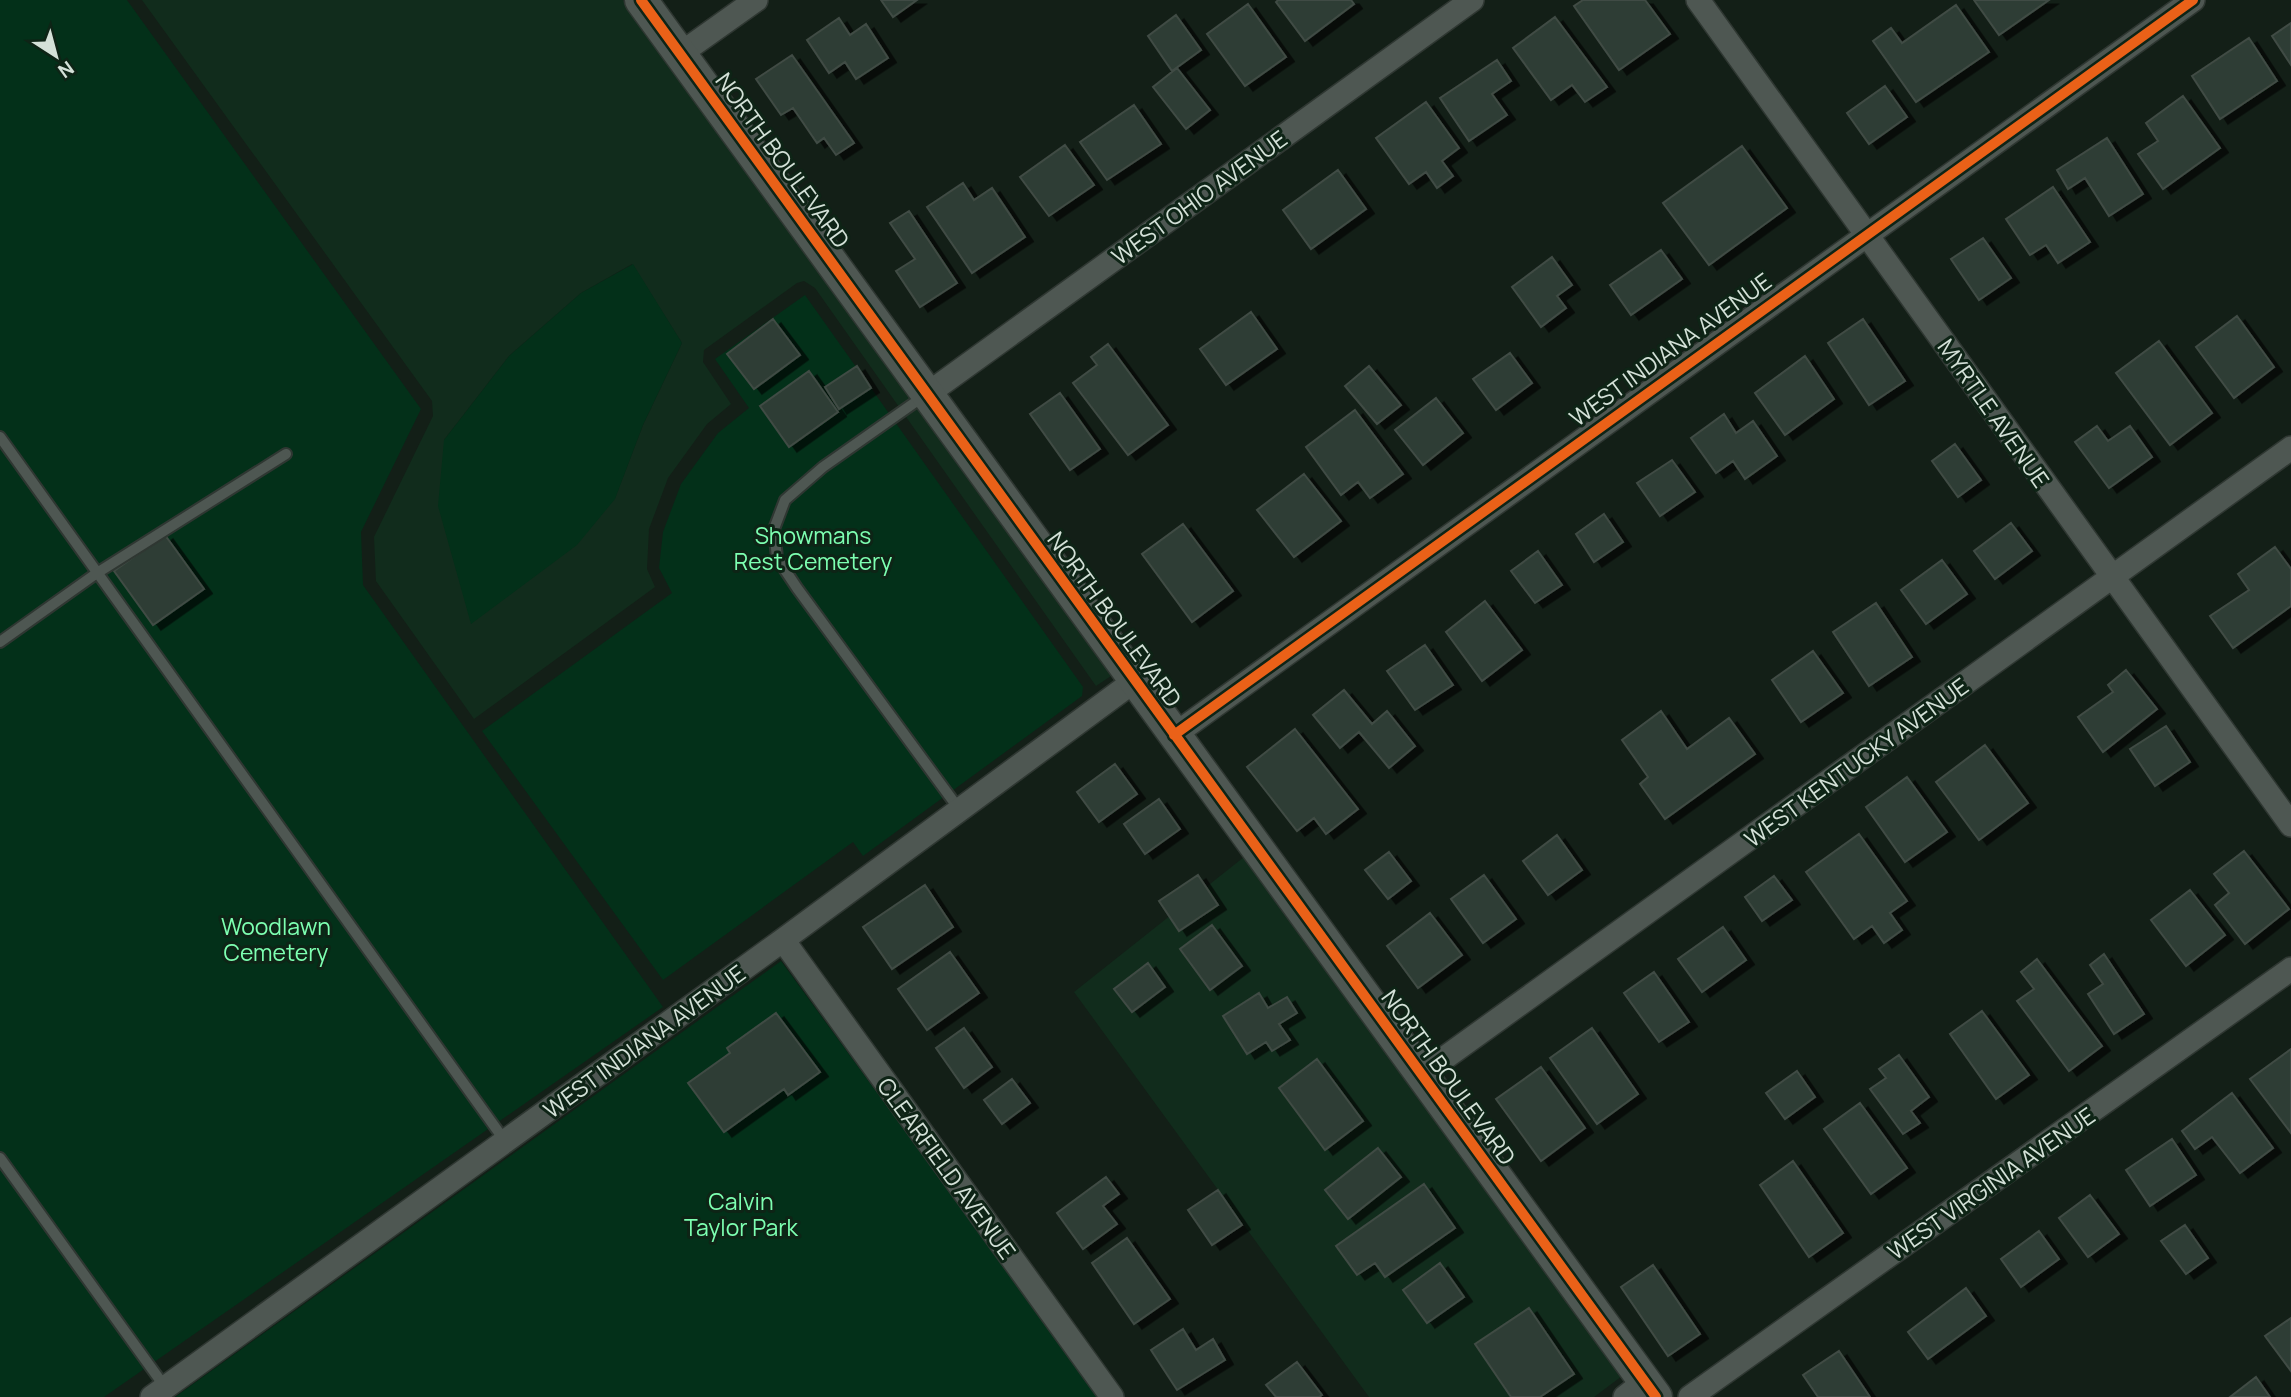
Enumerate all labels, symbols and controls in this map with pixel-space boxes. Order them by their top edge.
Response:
north arrow [21,21,91,91]
text: N [53,55,79,84]
street label: NORTH BOULEVARD [708,66,858,254]
street label: WEST OHIO AVENUE [1105,122,1293,272]
street label: WEST INDIANA AVENUE [1563,265,1777,433]
street label: MYRTLE AVENUE [1931,332,2057,494]
park label: Showmans Rest Cemetery [734,519,892,577]
street label: NORTH BOULEVARD [1040,525,1190,713]
street label: WEST KENTUCKY AVENUE [1737,670,1975,854]
park label: Woodlawn Cemetery [221,910,331,968]
street label: WEST INDIANA AVENUE [537,957,751,1125]
street label: NORTH BOULEVARD [1374,983,1524,1171]
street label: CLEARFIELD AVENUE [870,1071,1024,1265]
street label: WEST VIRGINIA AVENUE [1881,1099,2101,1267]
park label: Calvin Taylor Park [684,1185,799,1243]

